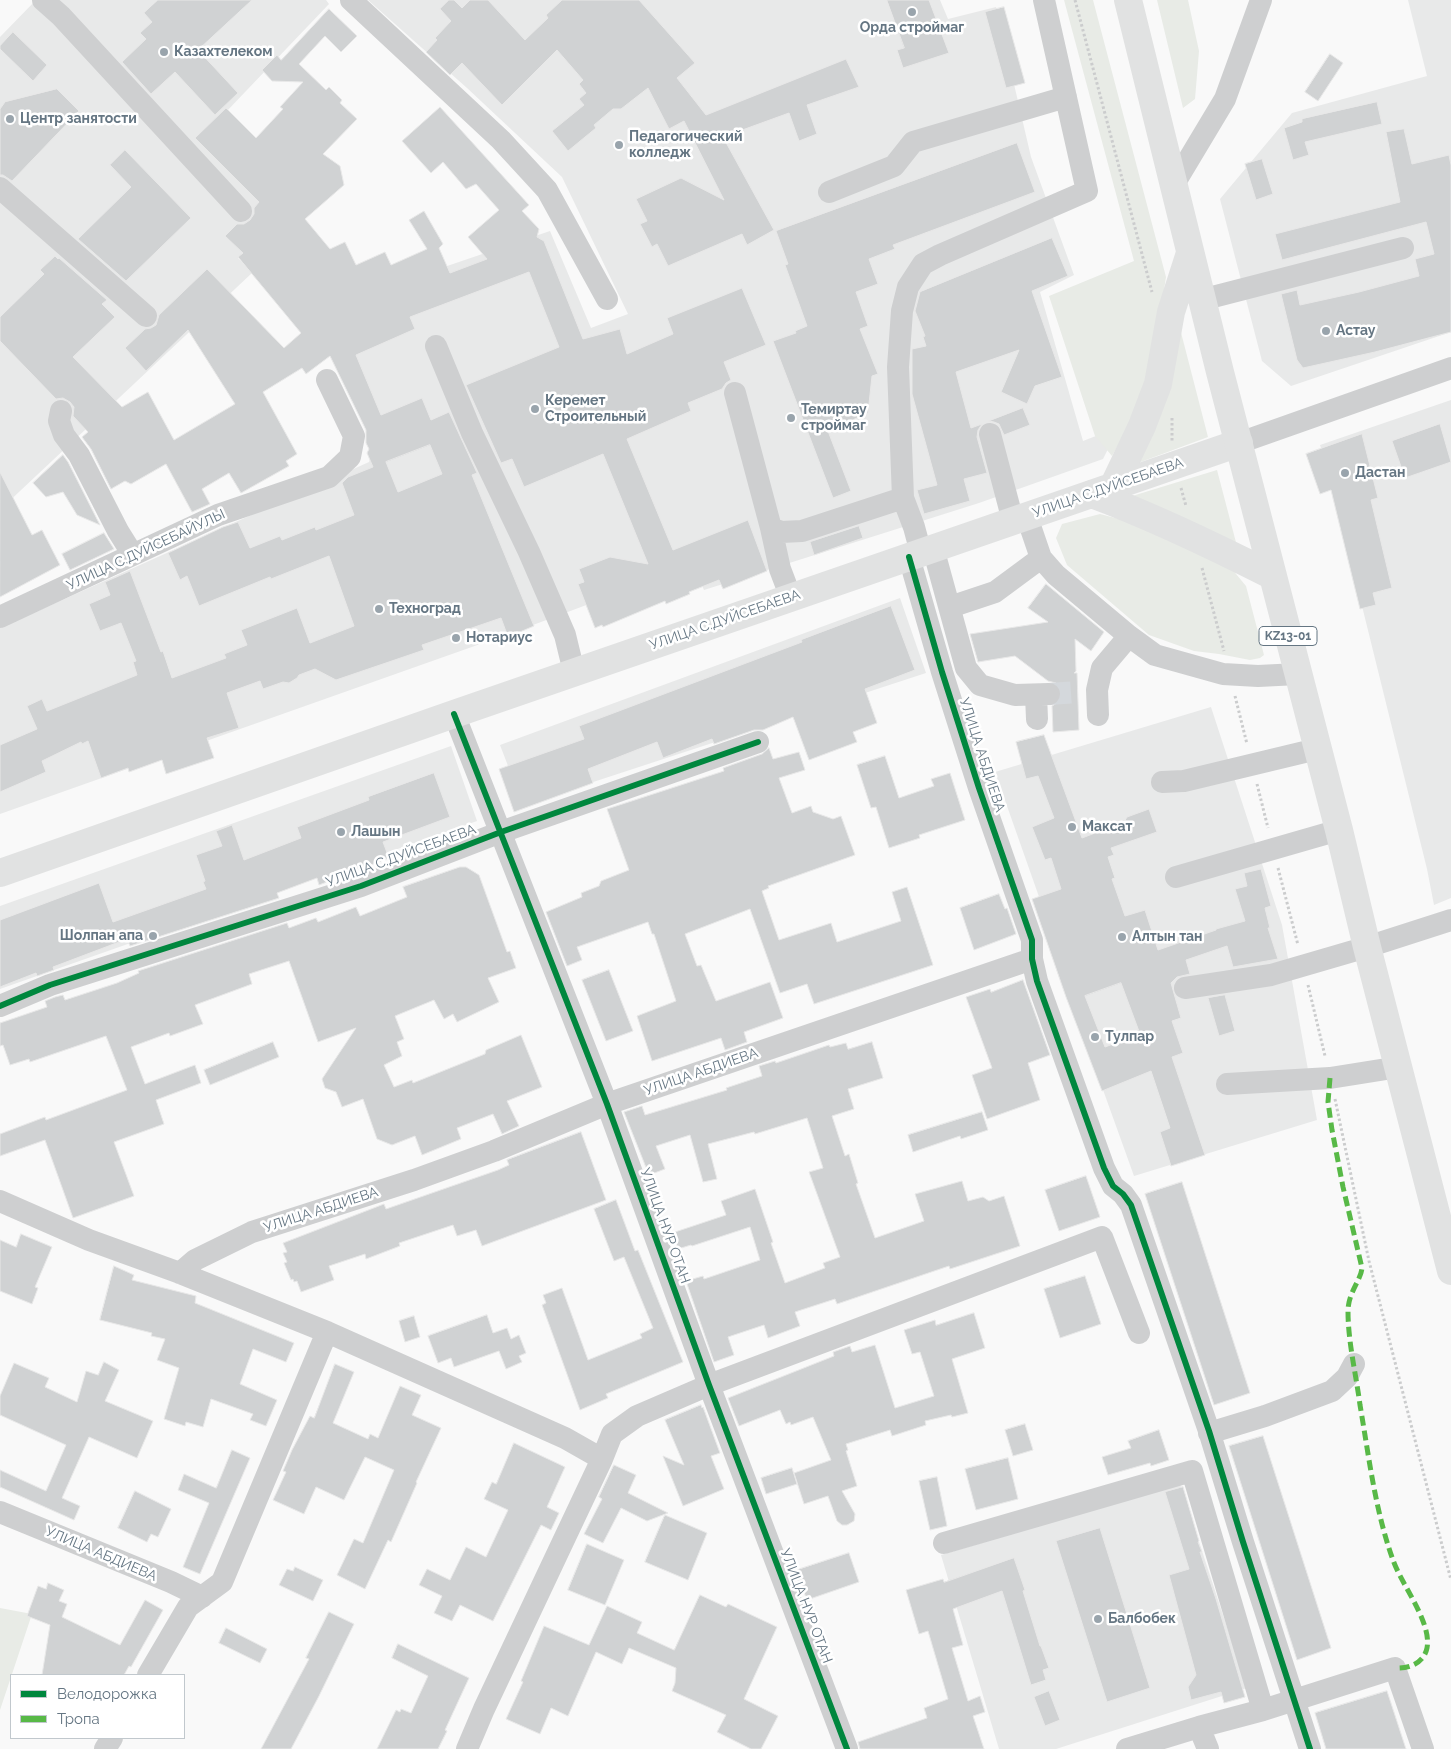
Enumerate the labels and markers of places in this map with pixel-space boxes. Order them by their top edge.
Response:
marker: Орда строймаг [906,6,918,18]
place label: Орда строймаг [860,20,964,36]
place label: Казахтелеком [174,44,272,60]
marker: Казахтелеком [158,46,170,58]
place label: Центр занятости [20,111,137,127]
marker: Центр занятости [4,113,16,125]
place label: Педагогический колледж [629,129,742,162]
marker: Педагогический колледж [613,139,625,151]
place label: Астау [1336,323,1375,339]
marker: Астау [1320,325,1332,337]
place label: Керемет Строительный [545,393,646,426]
place label: Темиртау строймаг [801,402,867,434]
marker: Керемет Строительный [529,403,541,415]
marker: Темиртау строймаг [785,412,797,424]
place label: Дастан [1355,465,1405,481]
marker: Дастан [1339,467,1351,479]
place label: Техноград [389,601,461,617]
marker: Техноград [373,603,385,615]
place label: Нотариус [466,630,533,646]
marker: Нотариус [450,632,462,644]
place label: Максат [1082,819,1132,835]
marker: Максат [1066,821,1078,833]
place label: Лашын [351,824,400,840]
marker: Лашын [335,826,347,838]
place label: Шолпан апа [60,928,143,944]
place label: Алтын тан [1132,929,1203,945]
marker: Шолпан апа [147,930,159,942]
marker: Алтын тан [1116,931,1128,943]
place label: Тулпар [1105,1029,1154,1045]
marker: Тулпар [1089,1031,1101,1043]
place label: Балбобек [1108,1611,1176,1627]
marker: Балбобек [1092,1613,1104,1625]

